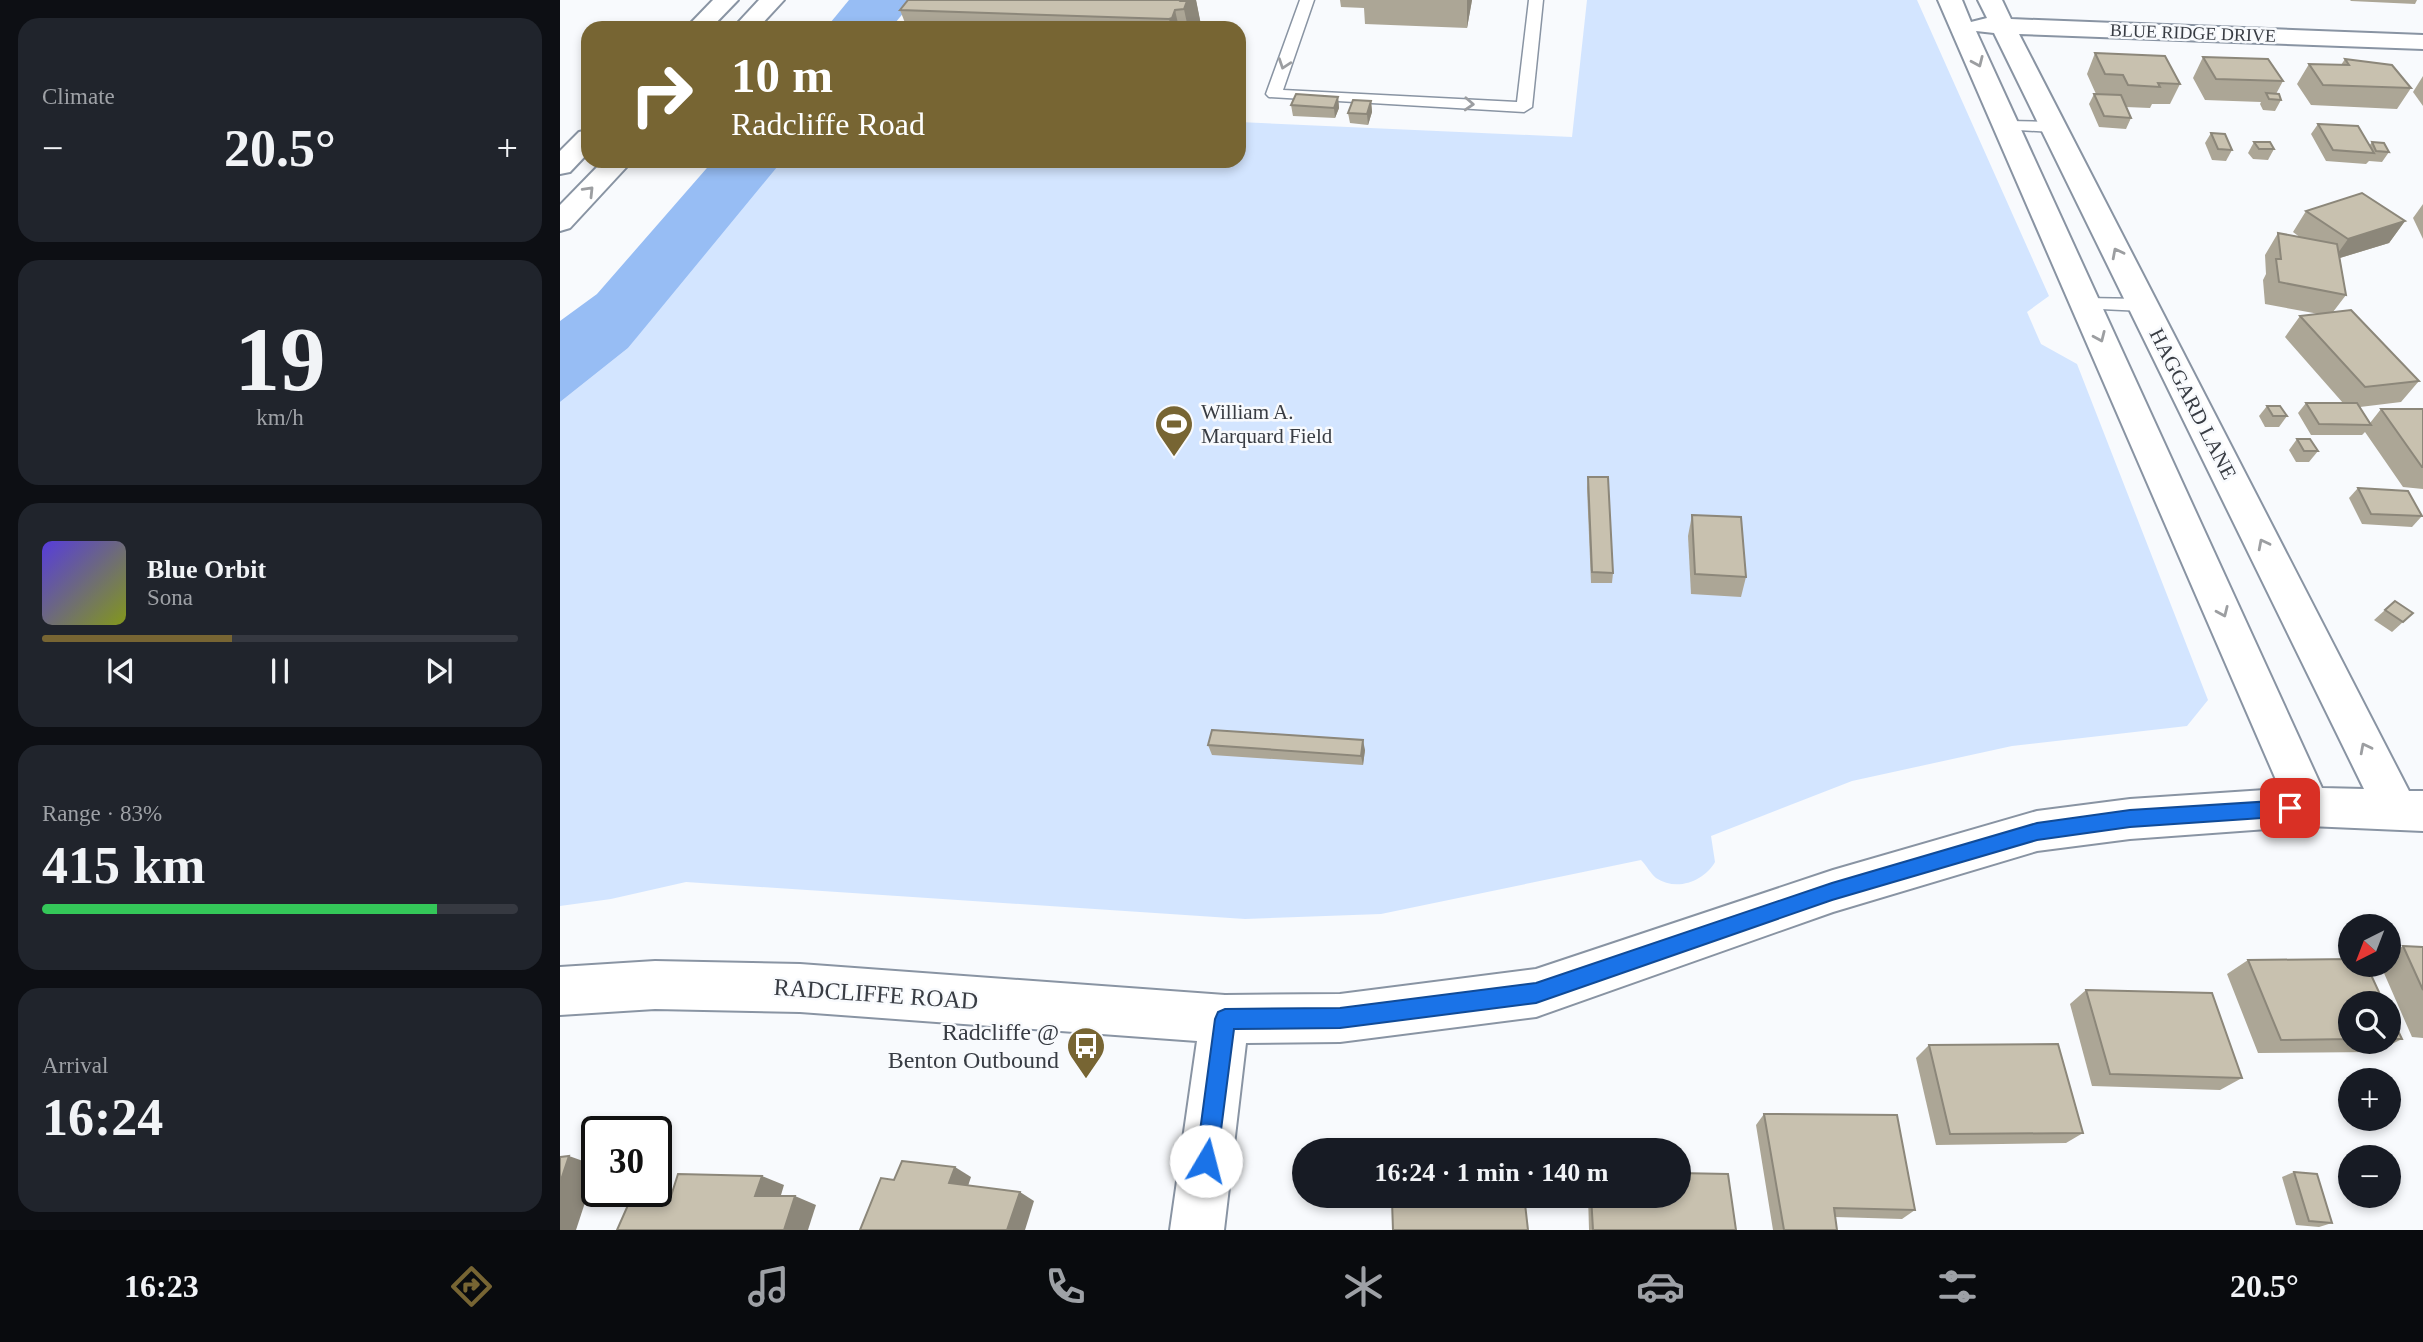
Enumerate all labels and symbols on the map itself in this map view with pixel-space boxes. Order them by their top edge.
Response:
street label: BLUE RIDGE DRIVE [2110,20,2276,46]
one-way arrow [1970,55,1984,67]
one-way arrow [1278,58,1292,70]
one-way arrow [1464,97,1475,112]
one-way arrow [581,187,594,200]
one-way arrow [2111,248,2125,261]
street label: HAGGARD LANE [2145,324,2241,484]
one-way arrow [2092,330,2106,342]
place label: William A. Marquard Field [1201,400,1333,448]
sports icon: William A. Marquard Field [1153,403,1195,458]
one-way arrow [2257,539,2271,551]
one-way arrow [2214,606,2228,618]
one-way arrow [2359,743,2373,755]
pin [2260,778,2320,838]
north arrow [2338,914,2401,976]
street label: RADCLIFFE ROAD [773,974,979,1014]
place label: Radcliffe @ Benton Outbound [888,1019,1059,1073]
bus stop icon: Radcliffe @ Benton Outbound [1065,1025,1107,1080]
speed limit sign: 30 [581,1116,672,1207]
position arrow [1169,1124,1243,1198]

